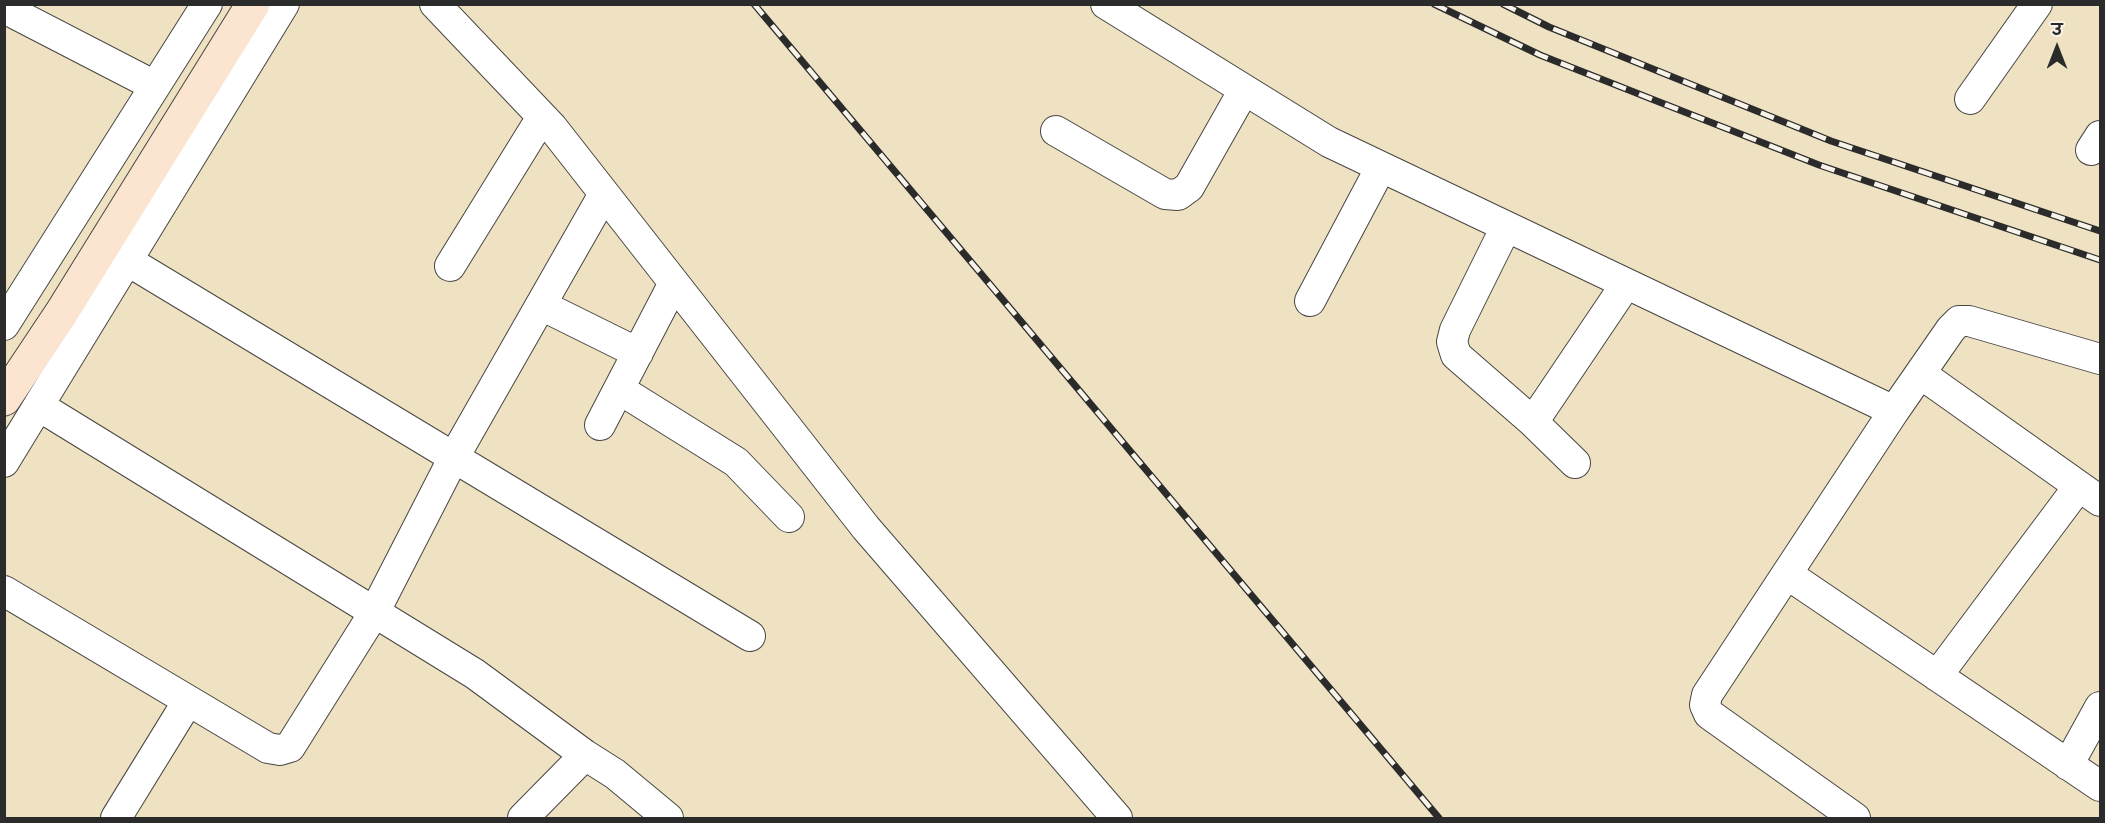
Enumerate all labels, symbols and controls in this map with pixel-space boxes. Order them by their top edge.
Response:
north arrow [2027,18,2087,78]
text: उ [2052,19,2062,40]

